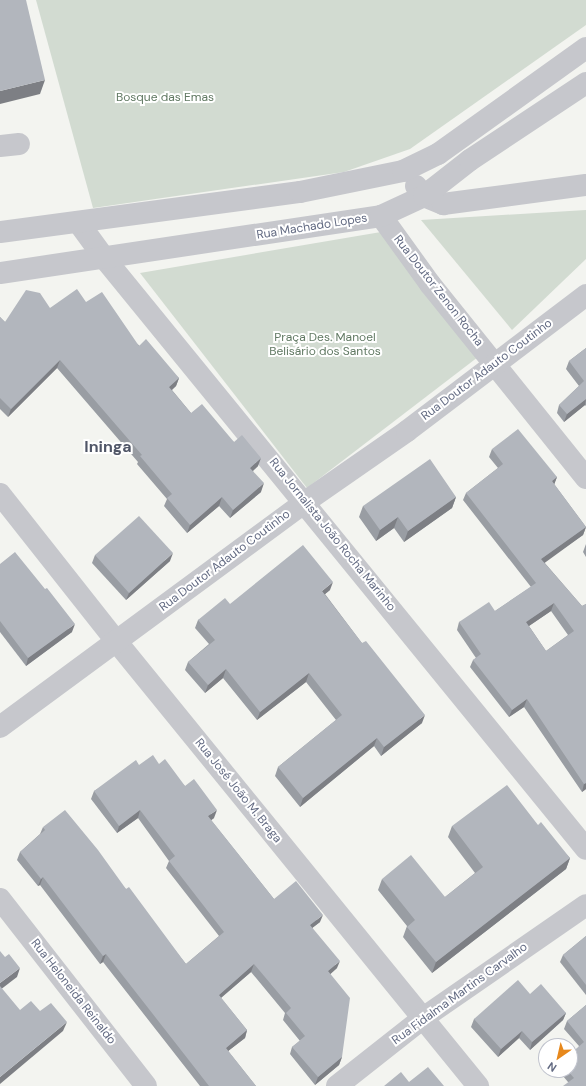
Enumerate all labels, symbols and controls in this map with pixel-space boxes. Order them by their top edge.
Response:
park label: Bosque das Emas [116,91,214,105]
street label: Rua Machado Lopes [256,211,368,243]
street label: Rua Doutor Zenon Rocha [390,233,486,349]
street label: Rua Doutor Adauto Coutinho [419,316,555,424]
park label: Praça Des. Manoel Belisário dos Santos [269,331,381,359]
district label: Ininga [84,437,132,457]
street label: Rua Jornalista João Rocha Marinho [266,456,398,614]
street label: Rua Doutor Adauto Coutinho [157,507,293,615]
street label: Rua José João M. Braga [192,736,284,846]
street label: Rua Heloneida Reinaldo [27,937,119,1047]
street label: Rua Fidalma Martins Carvalho [390,940,530,1048]
north arrow [538,1038,578,1078]
text: N [545,1059,559,1075]

